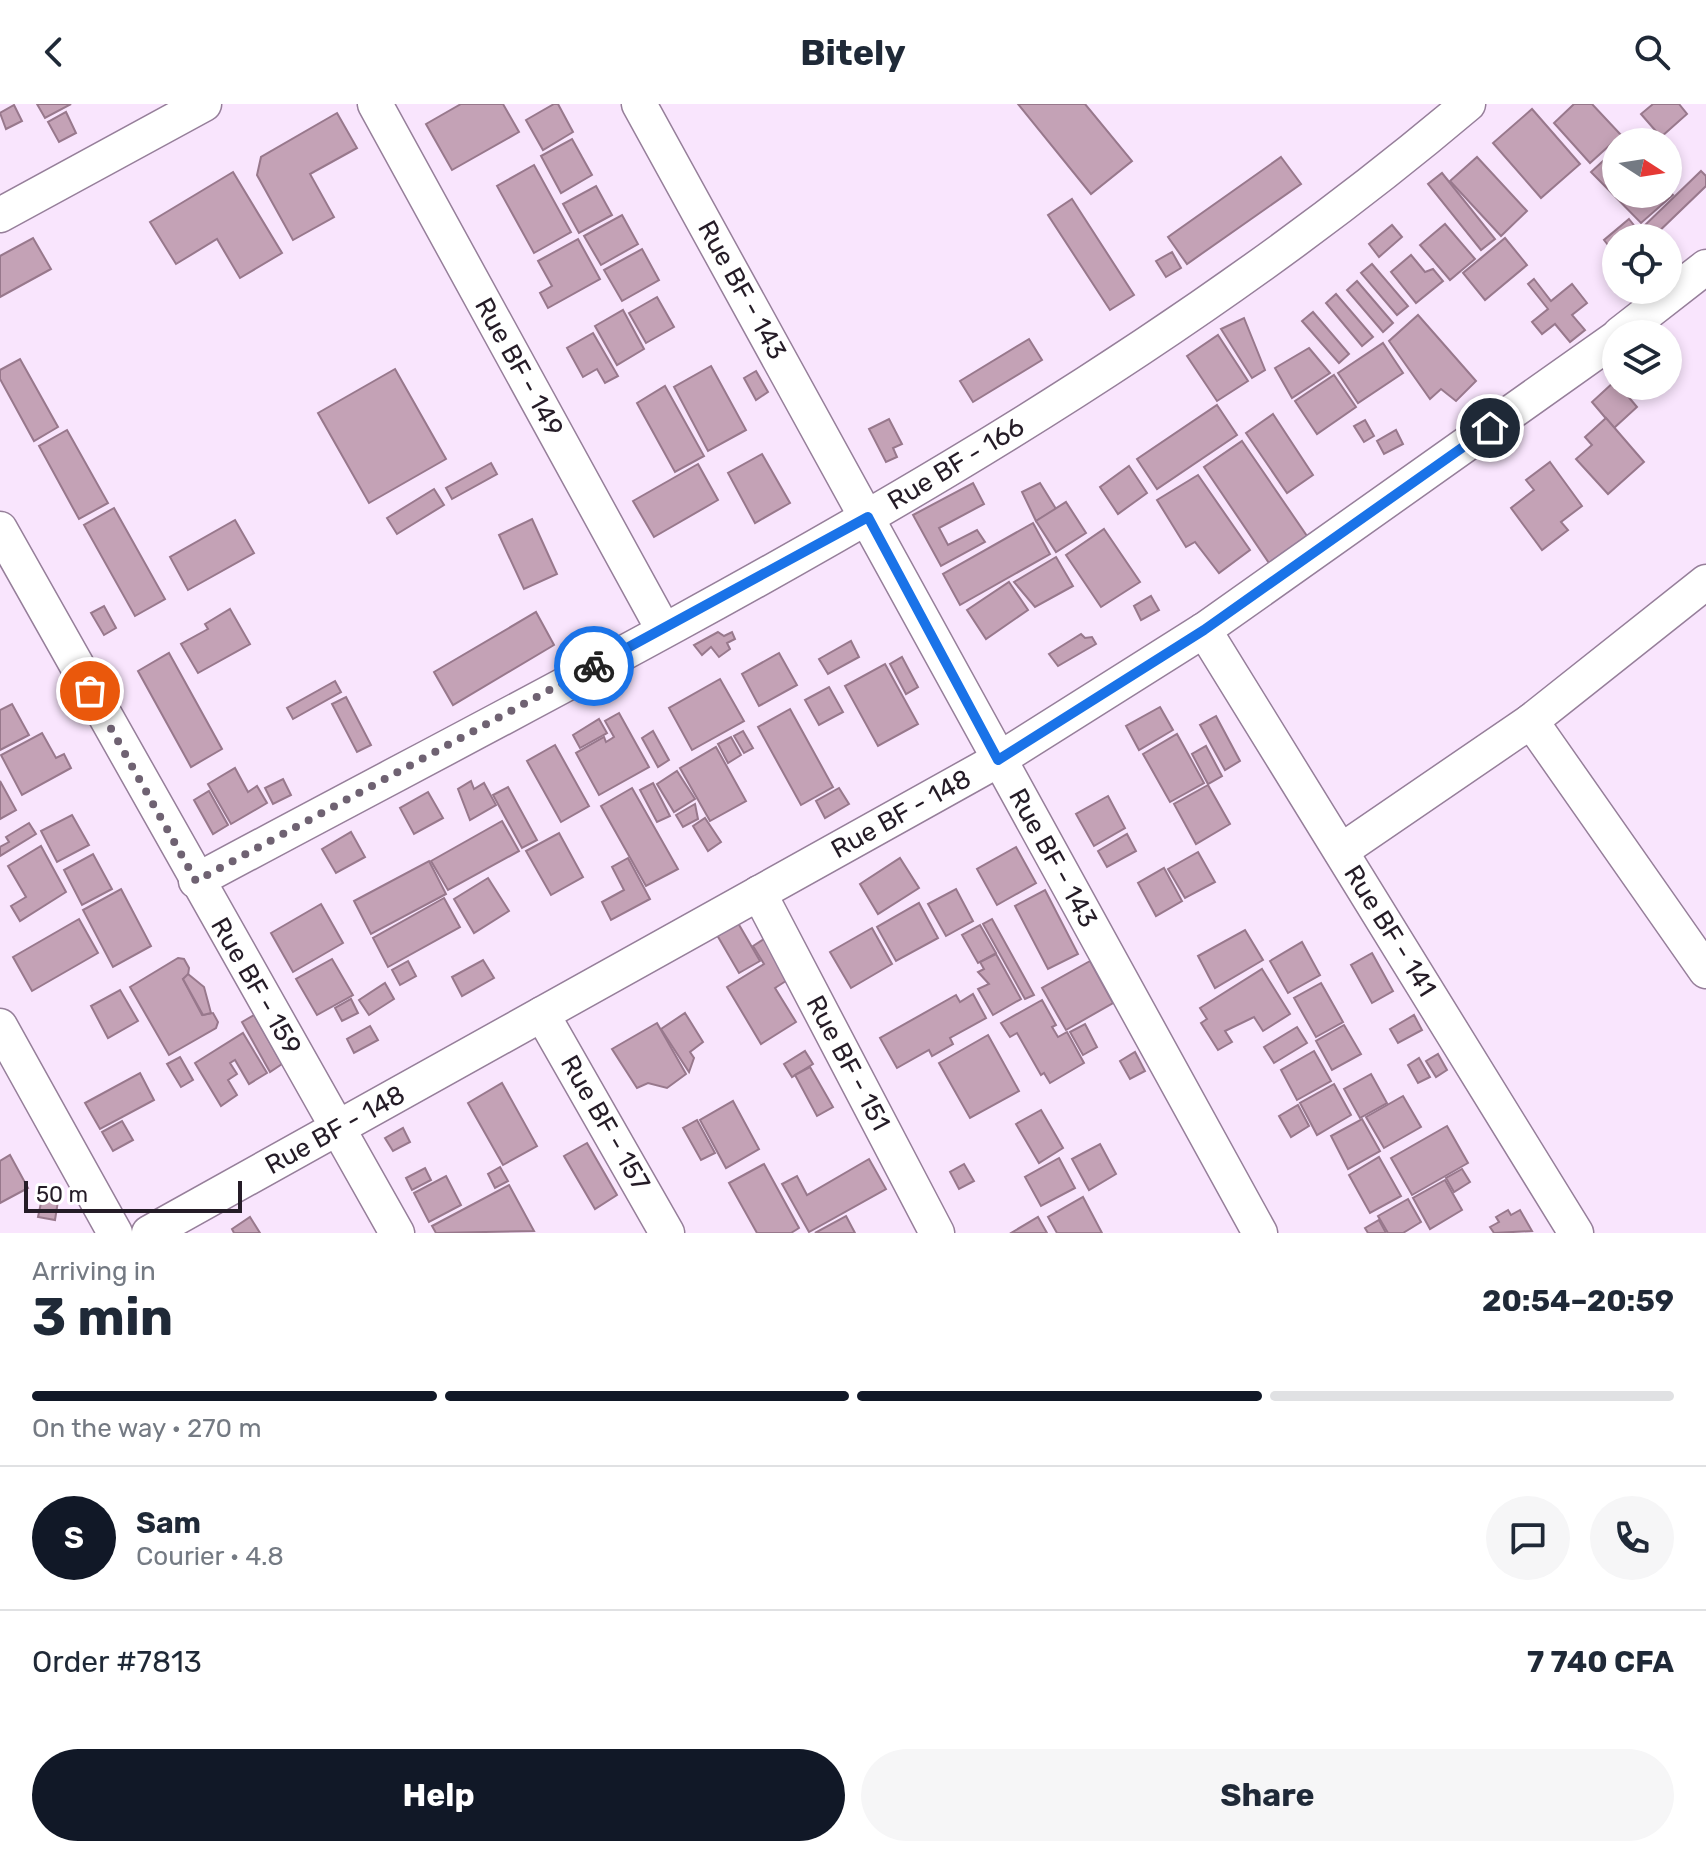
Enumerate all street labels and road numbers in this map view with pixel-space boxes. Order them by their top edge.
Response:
street label: Rue BF - 143 [691,215,793,365]
street label: Rue BF - 149 [468,292,570,442]
street label: Rue BF - 166 [882,411,1030,517]
street label: Rue BF - 148 [826,763,976,865]
street label: Rue BF - 143 [1002,783,1104,933]
street label: Rue BF - 141 [1337,860,1443,1002]
street label: Rue BF - 159 [204,912,308,1060]
street label: Rue BF - 151 [799,990,897,1136]
street label: Rue BF - 157 [554,1050,656,1196]
street label: Rue BF - 148 [260,1079,410,1181]

